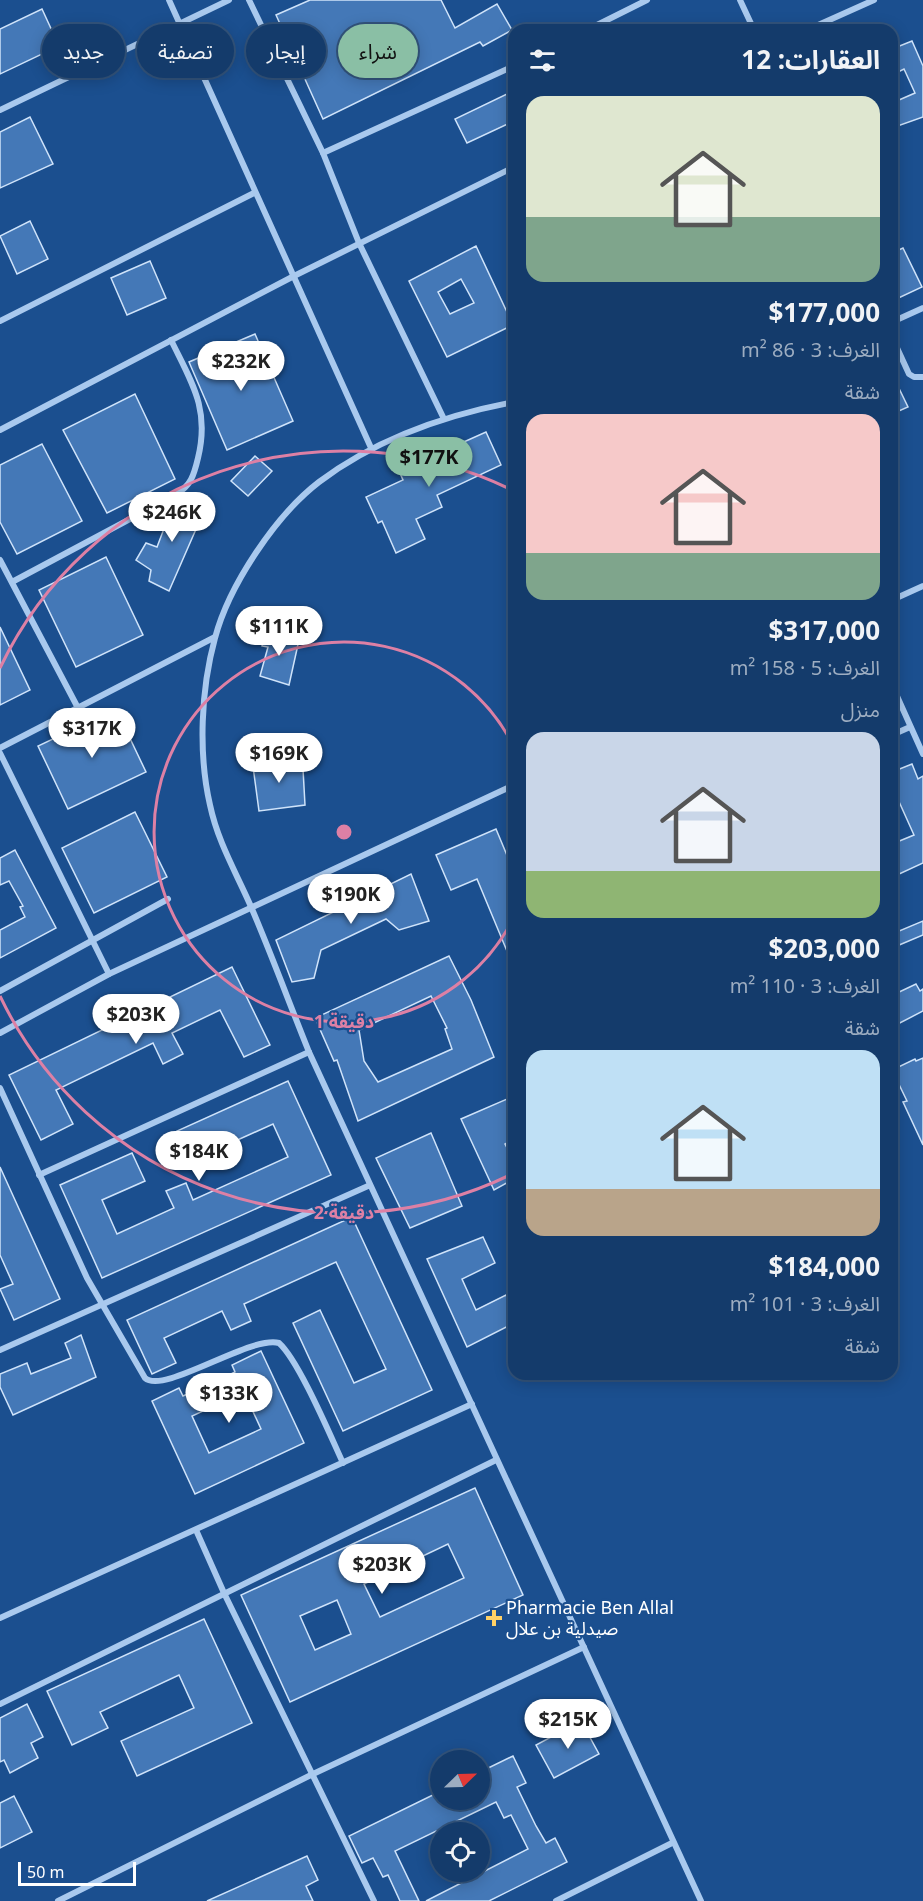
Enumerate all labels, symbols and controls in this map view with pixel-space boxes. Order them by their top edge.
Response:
chip: جديد [42,24,125,78]
chip: تصفية [137,24,234,78]
chip: إيجار [246,24,326,78]
chip: شراء [338,24,418,78]
text: العقارات: 12 [741,41,880,77]
icon: filters [526,44,559,77]
icon: home [649,135,757,243]
text: $177,000 [768,294,880,330]
text: الغرف: 3 · 86 m² [741,336,880,363]
pin: $232K [199,341,283,392]
text: $232K [211,347,271,374]
text: شقة [845,378,880,405]
pin: $177K [387,437,471,488]
text: $177K [399,443,459,470]
icon: home [649,453,757,561]
pin: $246K [130,492,214,543]
text: $246K [142,498,202,525]
pin: $111K [237,606,321,657]
text: $111K [249,612,309,639]
text: $317,000 [768,612,880,648]
text: الغرف: 5 · 158 m² [730,654,880,681]
text: منزل [841,696,880,723]
pin: $317K [50,708,134,759]
text: $317K [62,714,122,741]
pin: $169K [237,733,321,784]
text: $169K [249,739,309,766]
icon: home [649,771,757,879]
centre of rings [334,822,354,842]
pin: $190K [309,874,393,925]
text: $190K [321,880,381,907]
text: $203,000 [768,930,880,966]
text: الغرف: 3 · 110 m² [730,972,880,999]
pin: $203K [94,994,178,1045]
text: $203K [106,1000,166,1027]
text: 1 دقيقة [314,1009,374,1033]
text: شقة [845,1014,880,1041]
icon: home [649,1089,757,1197]
pin: $184K [157,1131,241,1182]
text: $184K [169,1137,229,1164]
text: 2 دقيقة [314,1200,374,1224]
text: $184,000 [768,1248,880,1284]
text: الغرف: 3 · 101 m² [730,1290,880,1317]
text: شقة [845,1332,880,1359]
pin: $133K [187,1373,271,1424]
text: $133K [199,1379,259,1406]
pin: $203K [340,1544,424,1595]
text: $203K [352,1550,412,1577]
place label: Pharmacie Ben Allal صيدلية بن علال [506,1595,674,1640]
marker: Pharmacie Ben Allal صيدلية بن علال [487,1611,501,1625]
pin: $215K [526,1699,610,1750]
text: $215K [538,1705,598,1732]
north arrow [430,1750,490,1810]
map controls [430,1750,490,1882]
button: locate [430,1822,490,1882]
scale bar [18,1859,136,1886]
text: 50 m [27,1861,64,1883]

